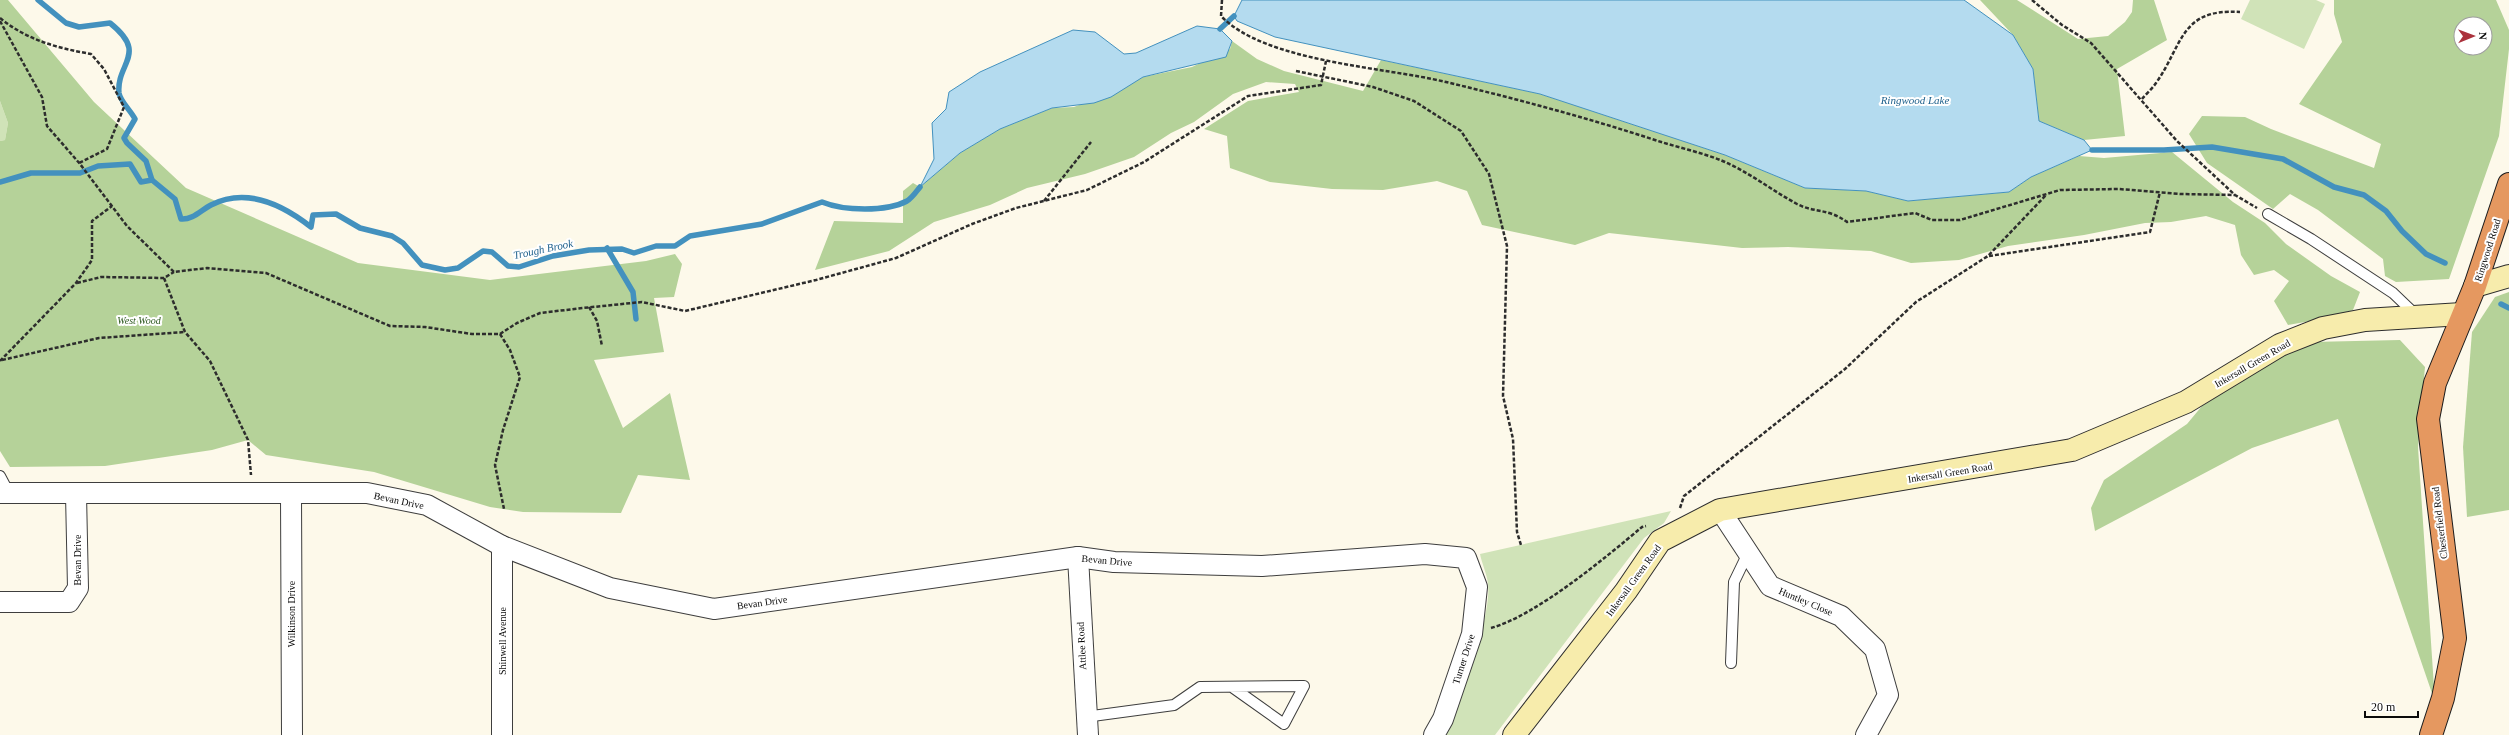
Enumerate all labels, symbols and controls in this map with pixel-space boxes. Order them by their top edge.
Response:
north arrow [2453,16,2493,56]
text: N [2477,32,2489,40]
water label: Ringwood Lake [1880,94,1949,106]
street label: Ringwood Road [2472,217,2503,283]
water label: Trough Brook [512,237,575,261]
park label: West Wood [117,315,162,326]
street label: Inkersall Green Road [2212,337,2292,390]
street label: Inkersall Green Road [1907,460,1993,485]
street label: Chesterfield Road [2430,486,2449,560]
street label: Bevan Drive [373,490,425,511]
street label: Bevan Drive [72,534,83,585]
street label: Inkersall Green Road [1604,542,1663,618]
street label: Bevan Drive [1081,553,1133,568]
street label: Wilkinson Drive [286,580,297,647]
street label: Huntley Close [1777,585,1835,618]
street label: Bevan Drive [736,593,789,611]
street label: Shinwell Avenue [497,607,508,675]
street label: Attlee Road [1075,622,1088,670]
street label: Turner Drive [1450,632,1477,686]
scale bar [2365,693,2418,719]
text: 20 m [2371,700,2396,714]

